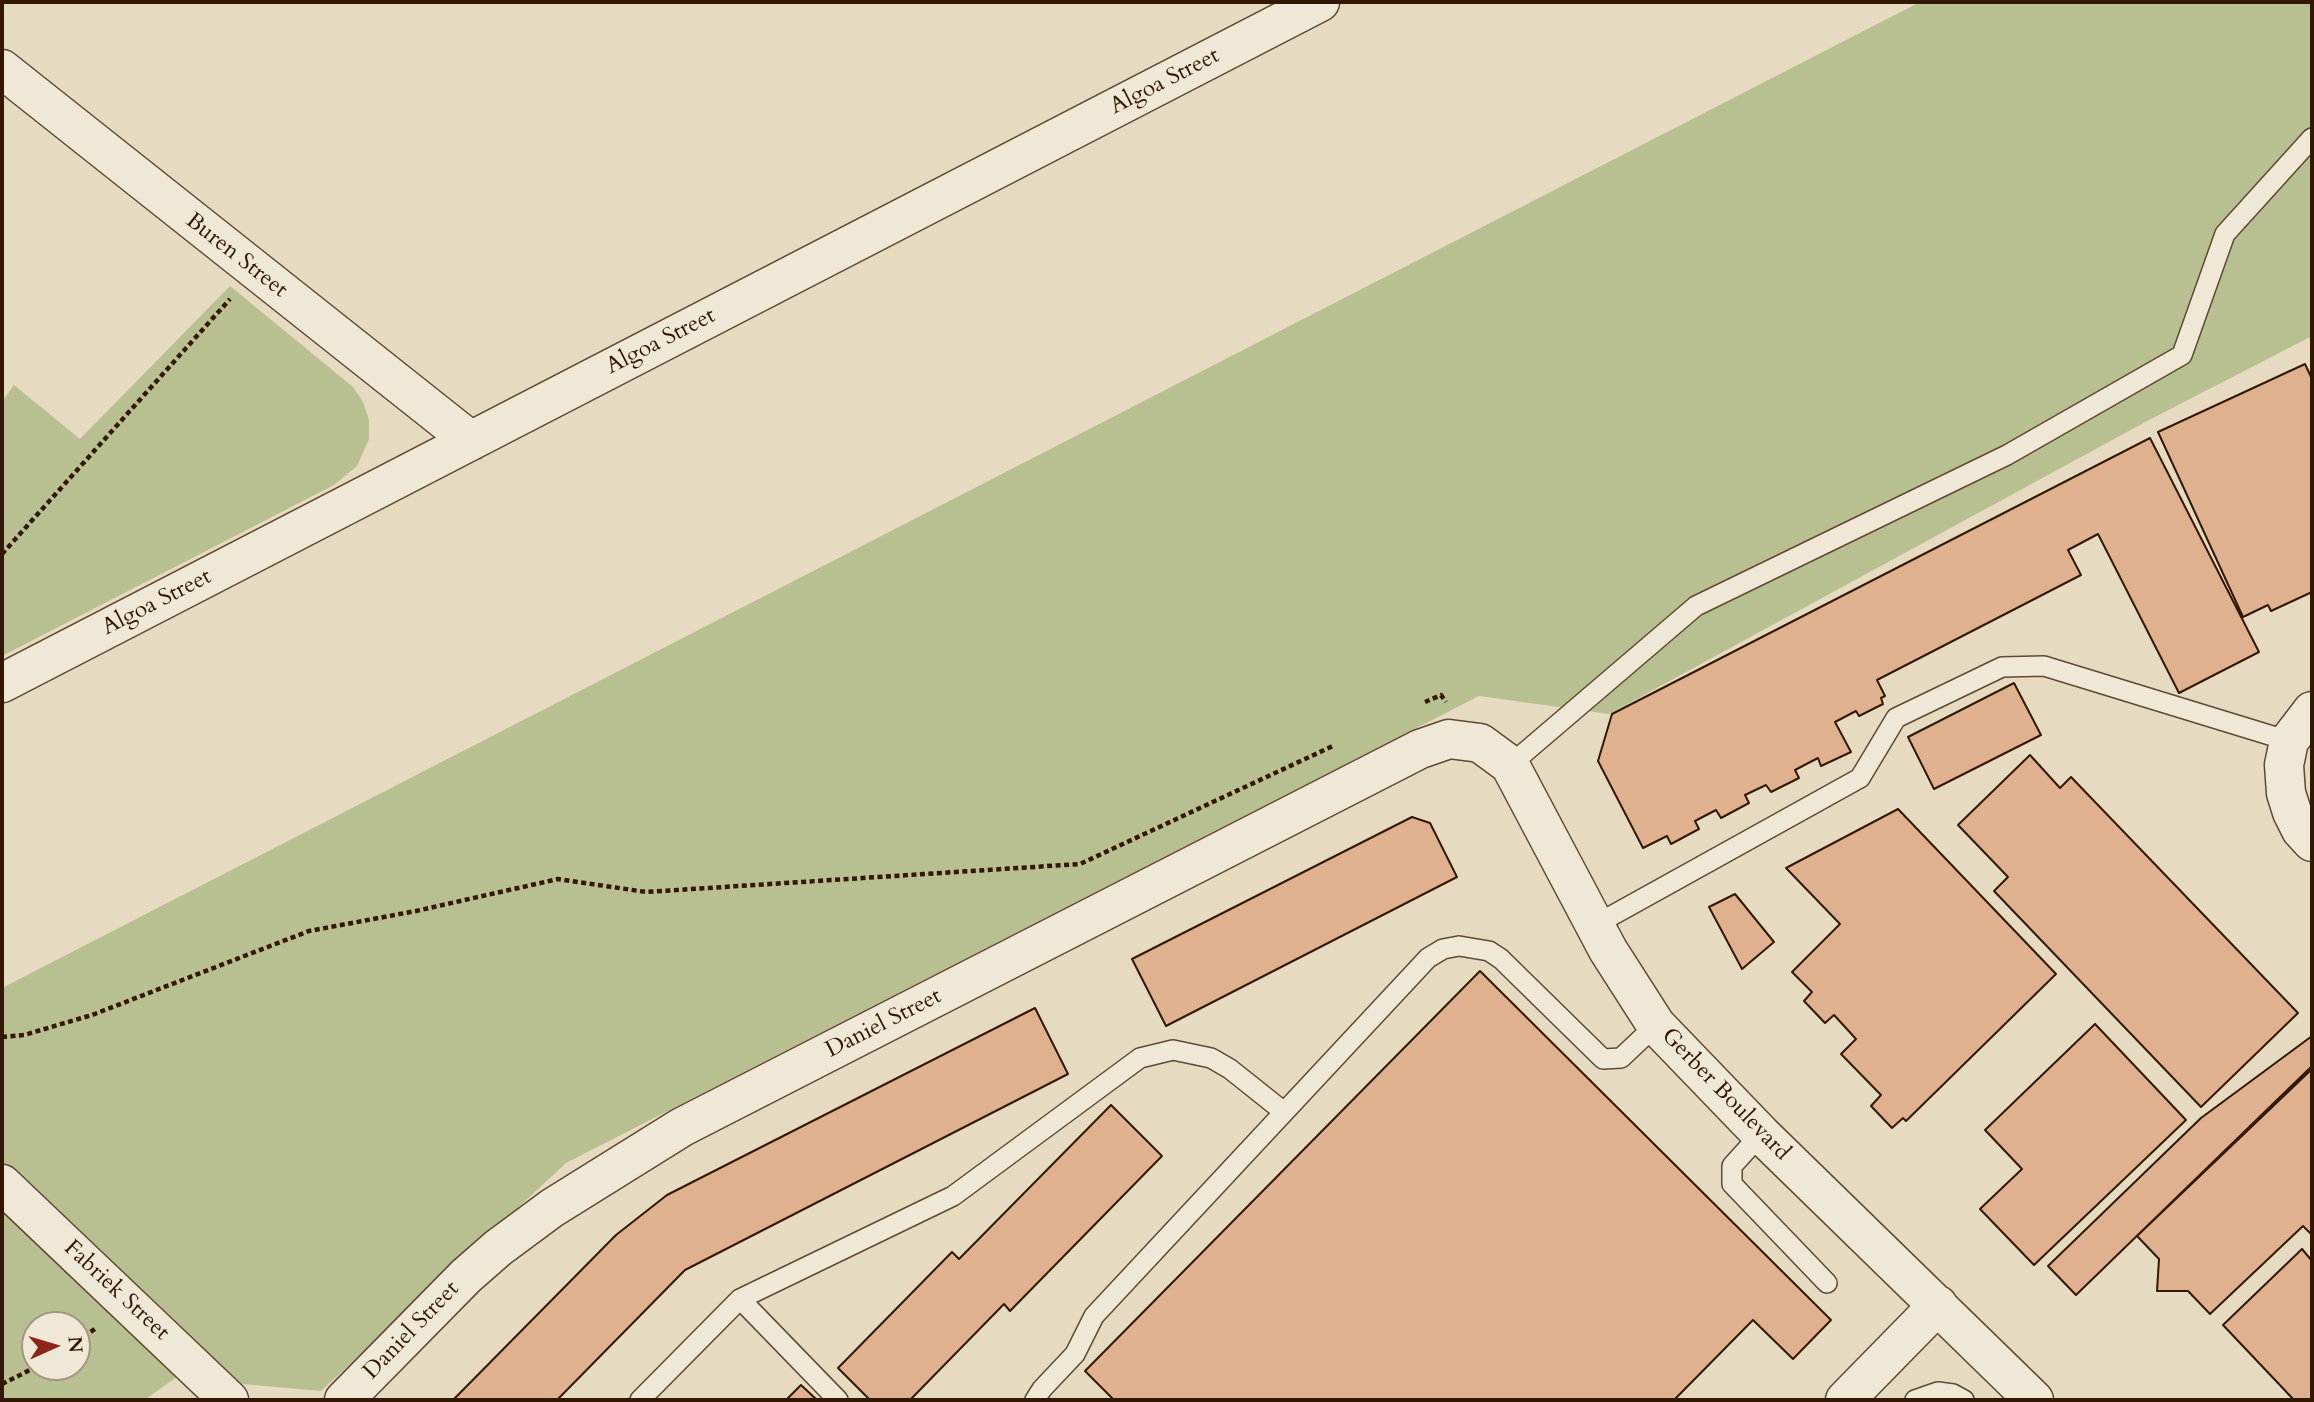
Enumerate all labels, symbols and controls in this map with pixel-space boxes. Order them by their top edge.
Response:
street label: Algoa Street [1106,43,1224,121]
street label: Buren Street [180,208,292,304]
street label: Algoa Street [602,303,720,381]
street label: Algoa Street [98,564,216,642]
street label: Daniel Street [822,983,946,1065]
street label: Gerber Boulevard [1655,1023,1795,1167]
street label: Fabriek Street [57,1235,175,1347]
street label: Daniel Street [358,1276,466,1386]
north arrow [21,1311,91,1381]
text: N [61,1336,88,1354]

